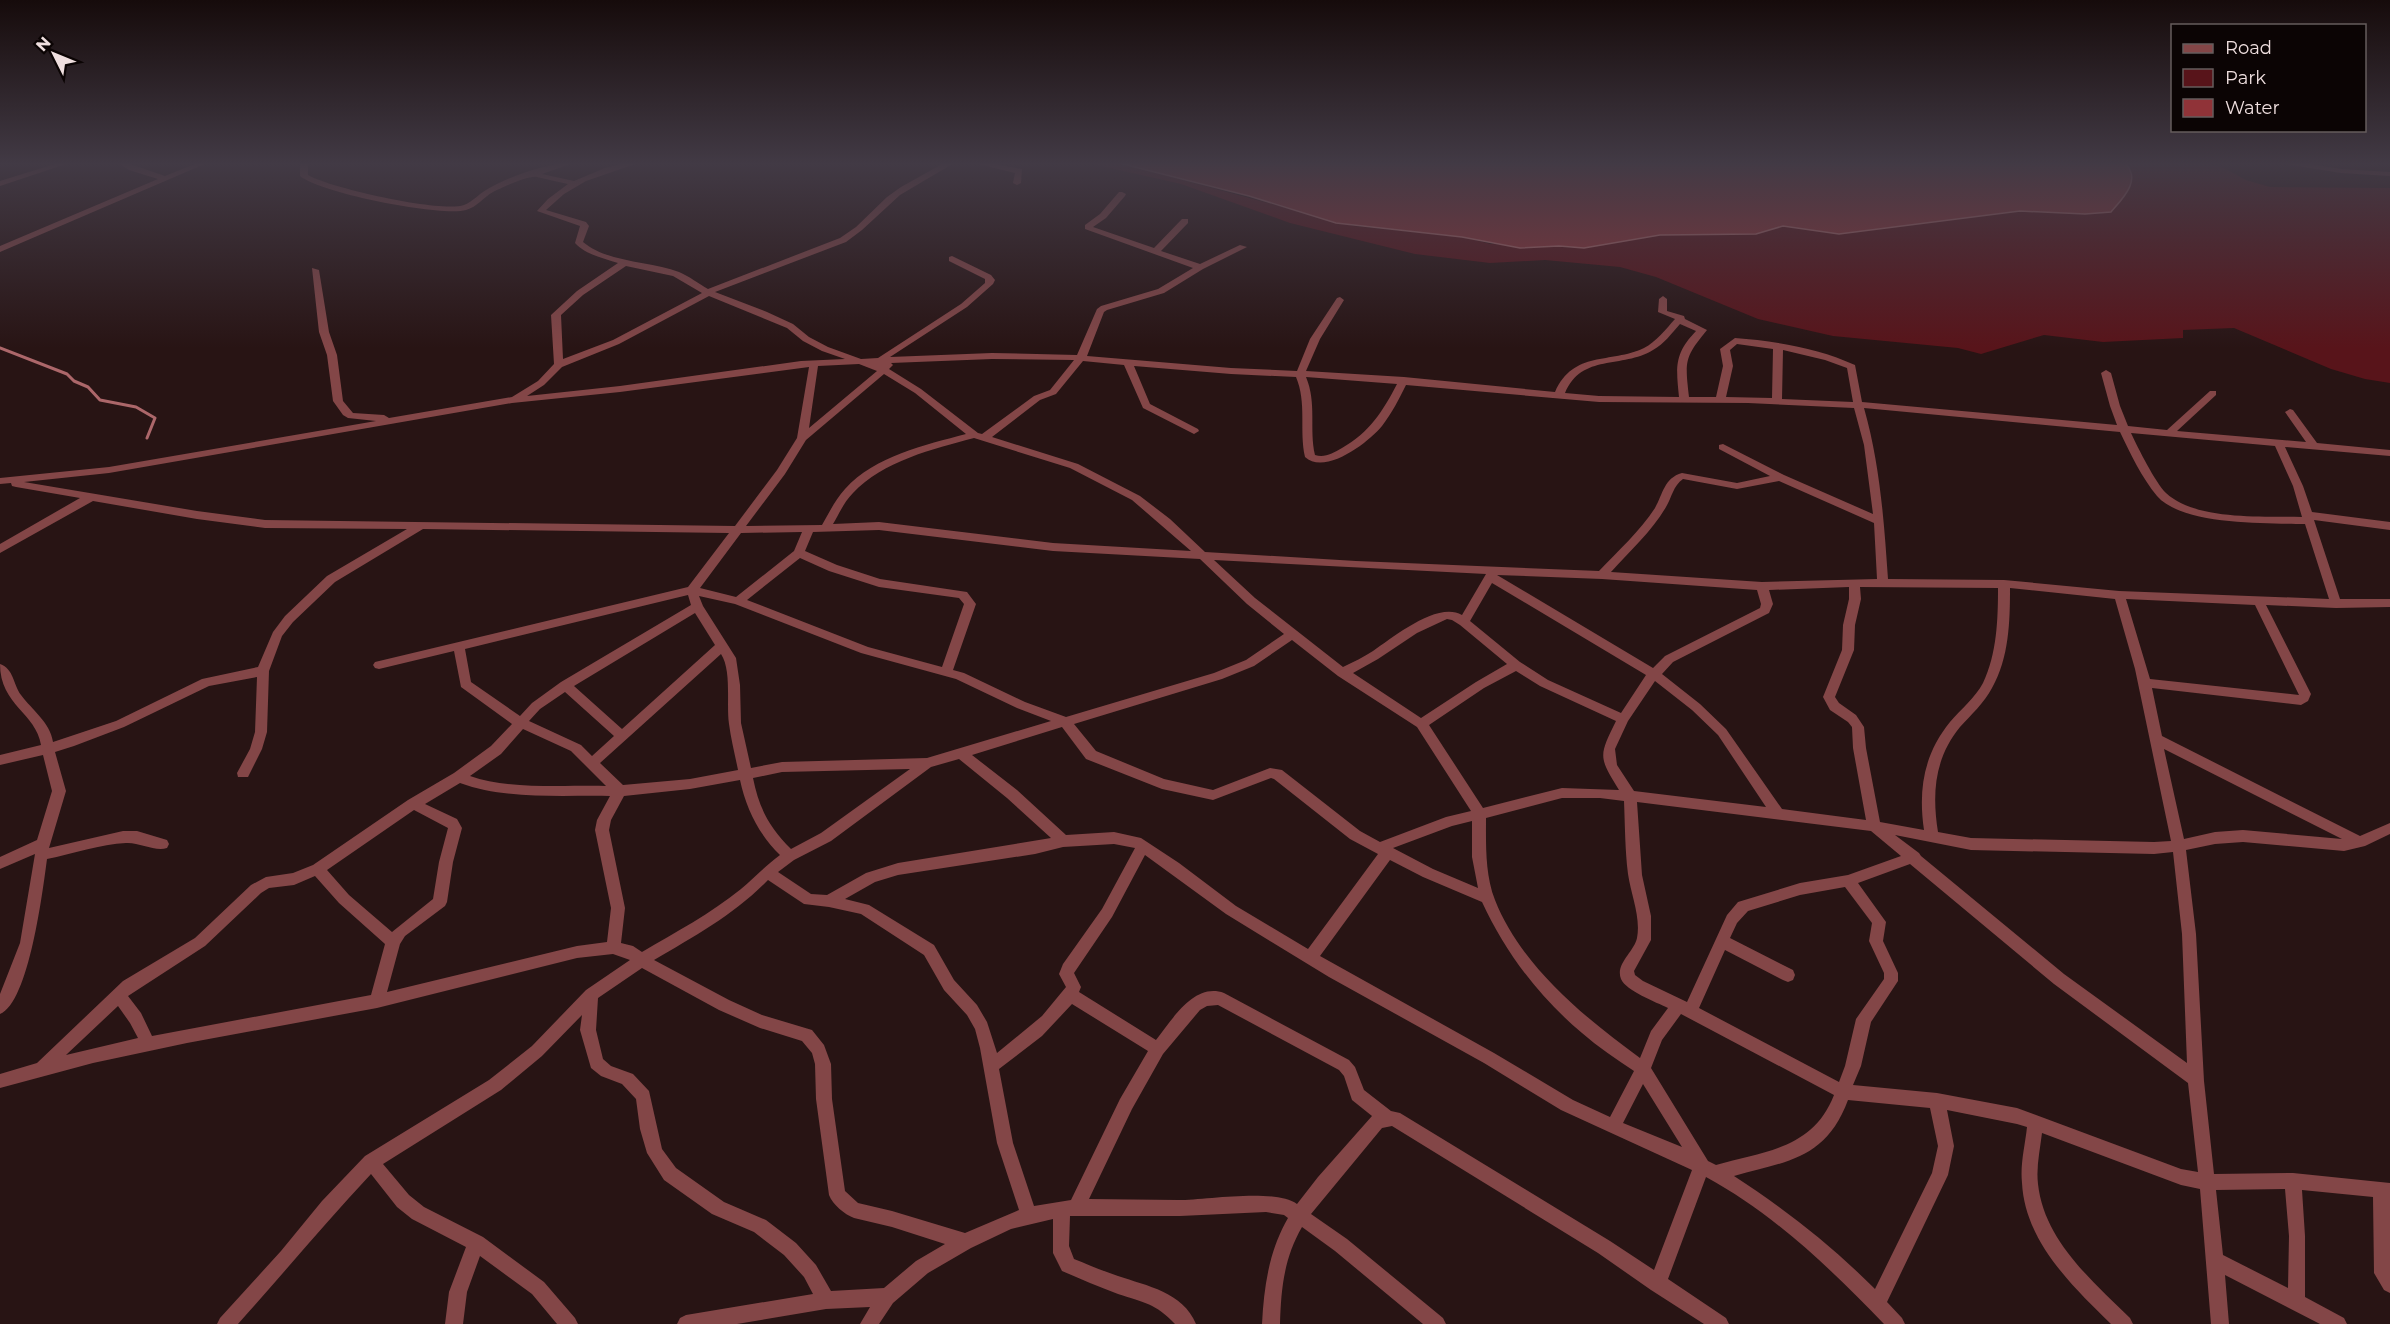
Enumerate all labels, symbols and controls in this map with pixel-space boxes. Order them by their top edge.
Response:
north arrow [24,24,84,84]
legend [2171,24,2366,132]
text: N [32,33,55,55]
text: Road [2225,37,2272,59]
text: Park [2225,67,2266,89]
text: Water [2225,97,2280,119]

